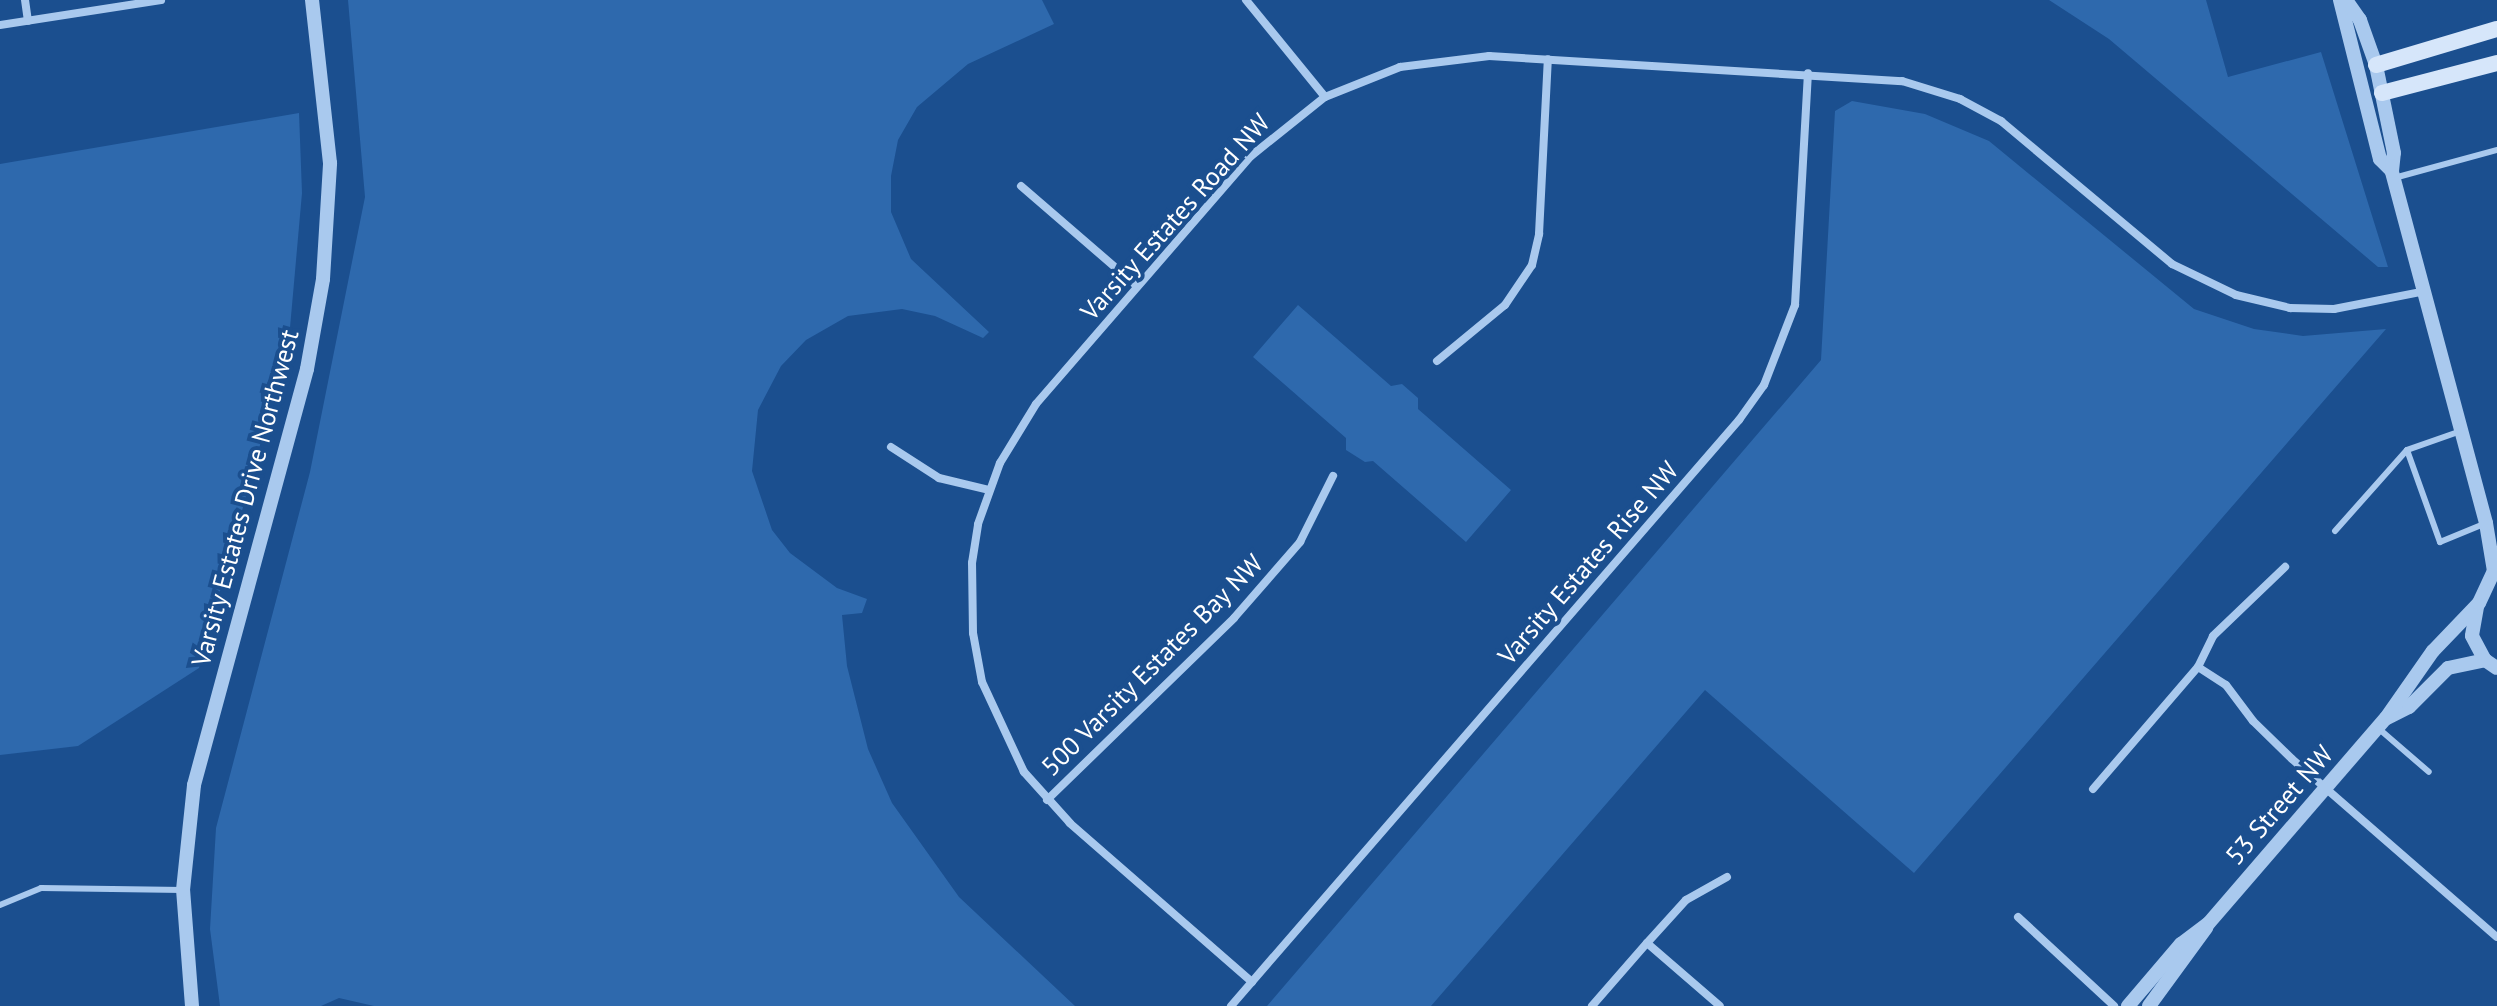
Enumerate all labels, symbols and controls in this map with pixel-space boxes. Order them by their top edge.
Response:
street label: Varsity Estates Road NW [1074,107,1276,327]
street label: Varsity Estates Drive Northwest [185,326,305,670]
street label: Varsity Estates Rise NW [1491,455,1685,671]
street label: 500 Varsity Estates Bay NW [1034,547,1270,783]
street label: 53 Street NW [2219,739,2339,871]

